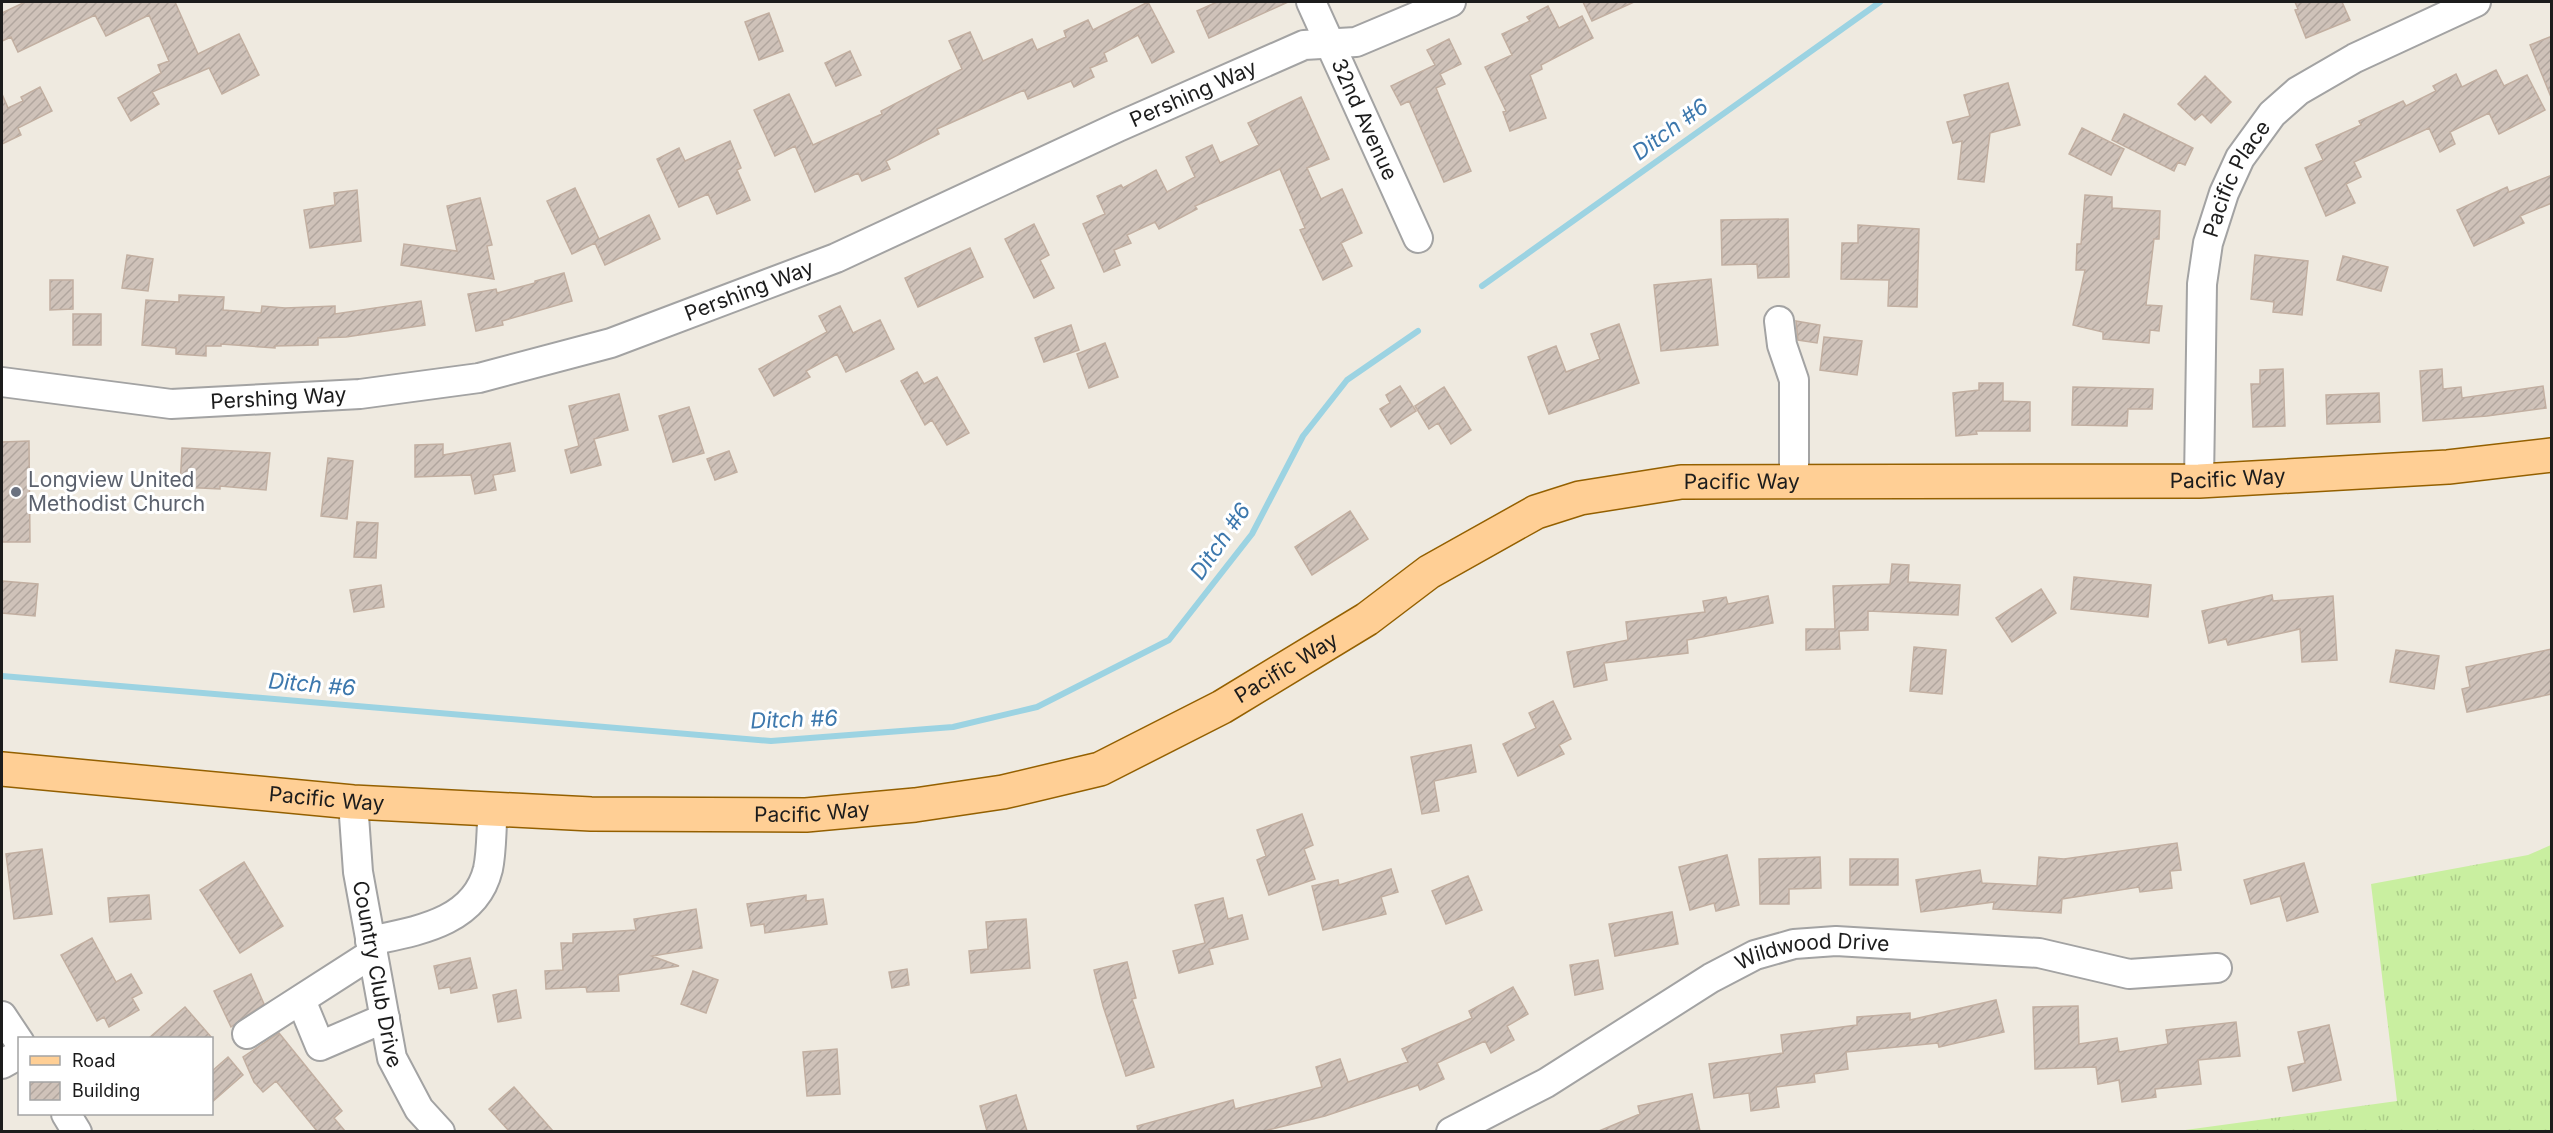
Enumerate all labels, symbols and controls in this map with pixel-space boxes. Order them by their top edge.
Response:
street label: Pershing Way [1126,54,1261,132]
street label: 32nd Avenue [1326,55,1403,184]
water label: Ditch #6 [1627,93,1713,165]
street label: Pacific Place [2198,115,2275,240]
street label: Pershing Way [681,255,817,326]
street label: Pershing Way [210,382,347,414]
street label: Pacific Way [2170,463,2286,493]
place label: Longview United Methodist Church [28,467,205,516]
street label: Pacific Way [1684,469,1800,494]
marker: Longview United Methodist Church [9,485,23,499]
water label: Ditch #6 [1184,497,1256,584]
street label: Pacific Way [1230,627,1342,708]
water label: Ditch #6 [267,667,357,701]
water label: Ditch #6 [750,704,839,734]
street label: Pacific Way [268,781,385,816]
street label: Pacific Way [754,796,871,827]
street label: Country Club Drive [348,879,408,1072]
street label: Wildwood Drive [1731,928,1890,975]
legend [18,1037,213,1115]
text: Road [72,1050,115,1071]
text: Building [72,1080,140,1101]

